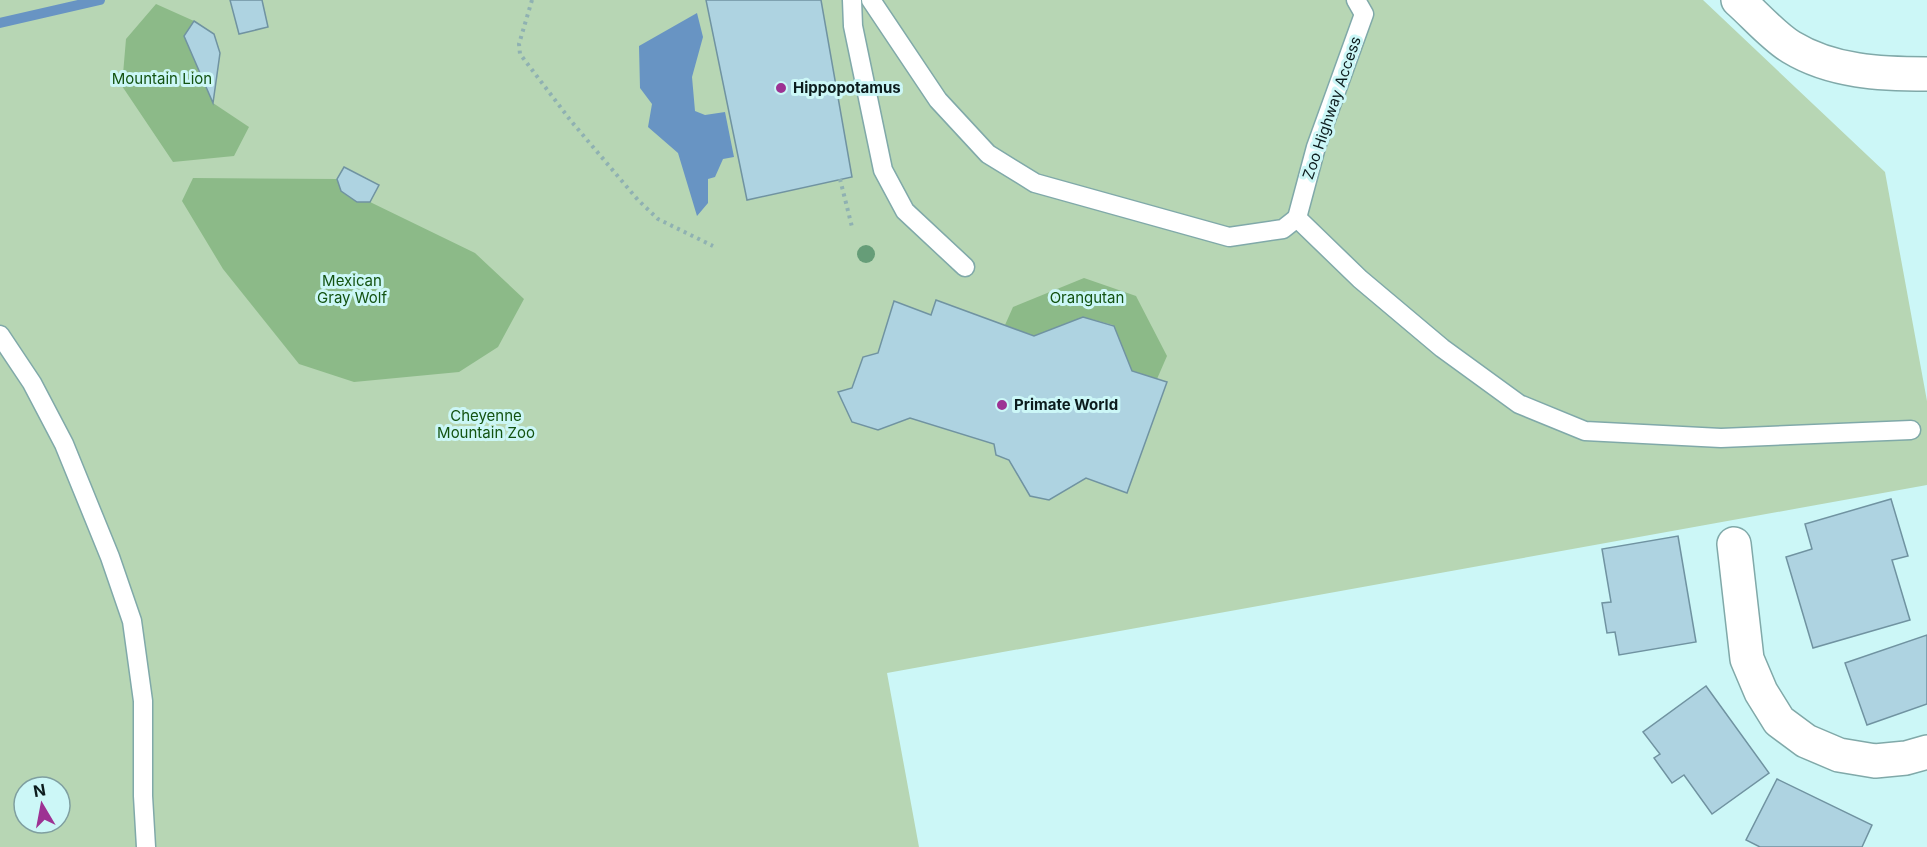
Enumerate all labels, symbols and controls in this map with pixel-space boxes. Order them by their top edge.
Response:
street label: Zoo Highway Access [1298,34,1365,182]
park label: Mountain Lion [112,69,212,88]
place label: Hippopotamus [793,78,901,97]
marker: Hippopotamus [774,81,788,95]
park label: Mexican Gray Wolf [317,271,387,307]
park label: Orangutan [1050,288,1124,307]
place label: Primate World [1014,395,1118,414]
marker: Primate World [995,398,1009,412]
park label: Cheyenne Mountain Zoo [437,406,535,442]
north arrow [12,775,72,835]
text: N [32,779,47,801]

